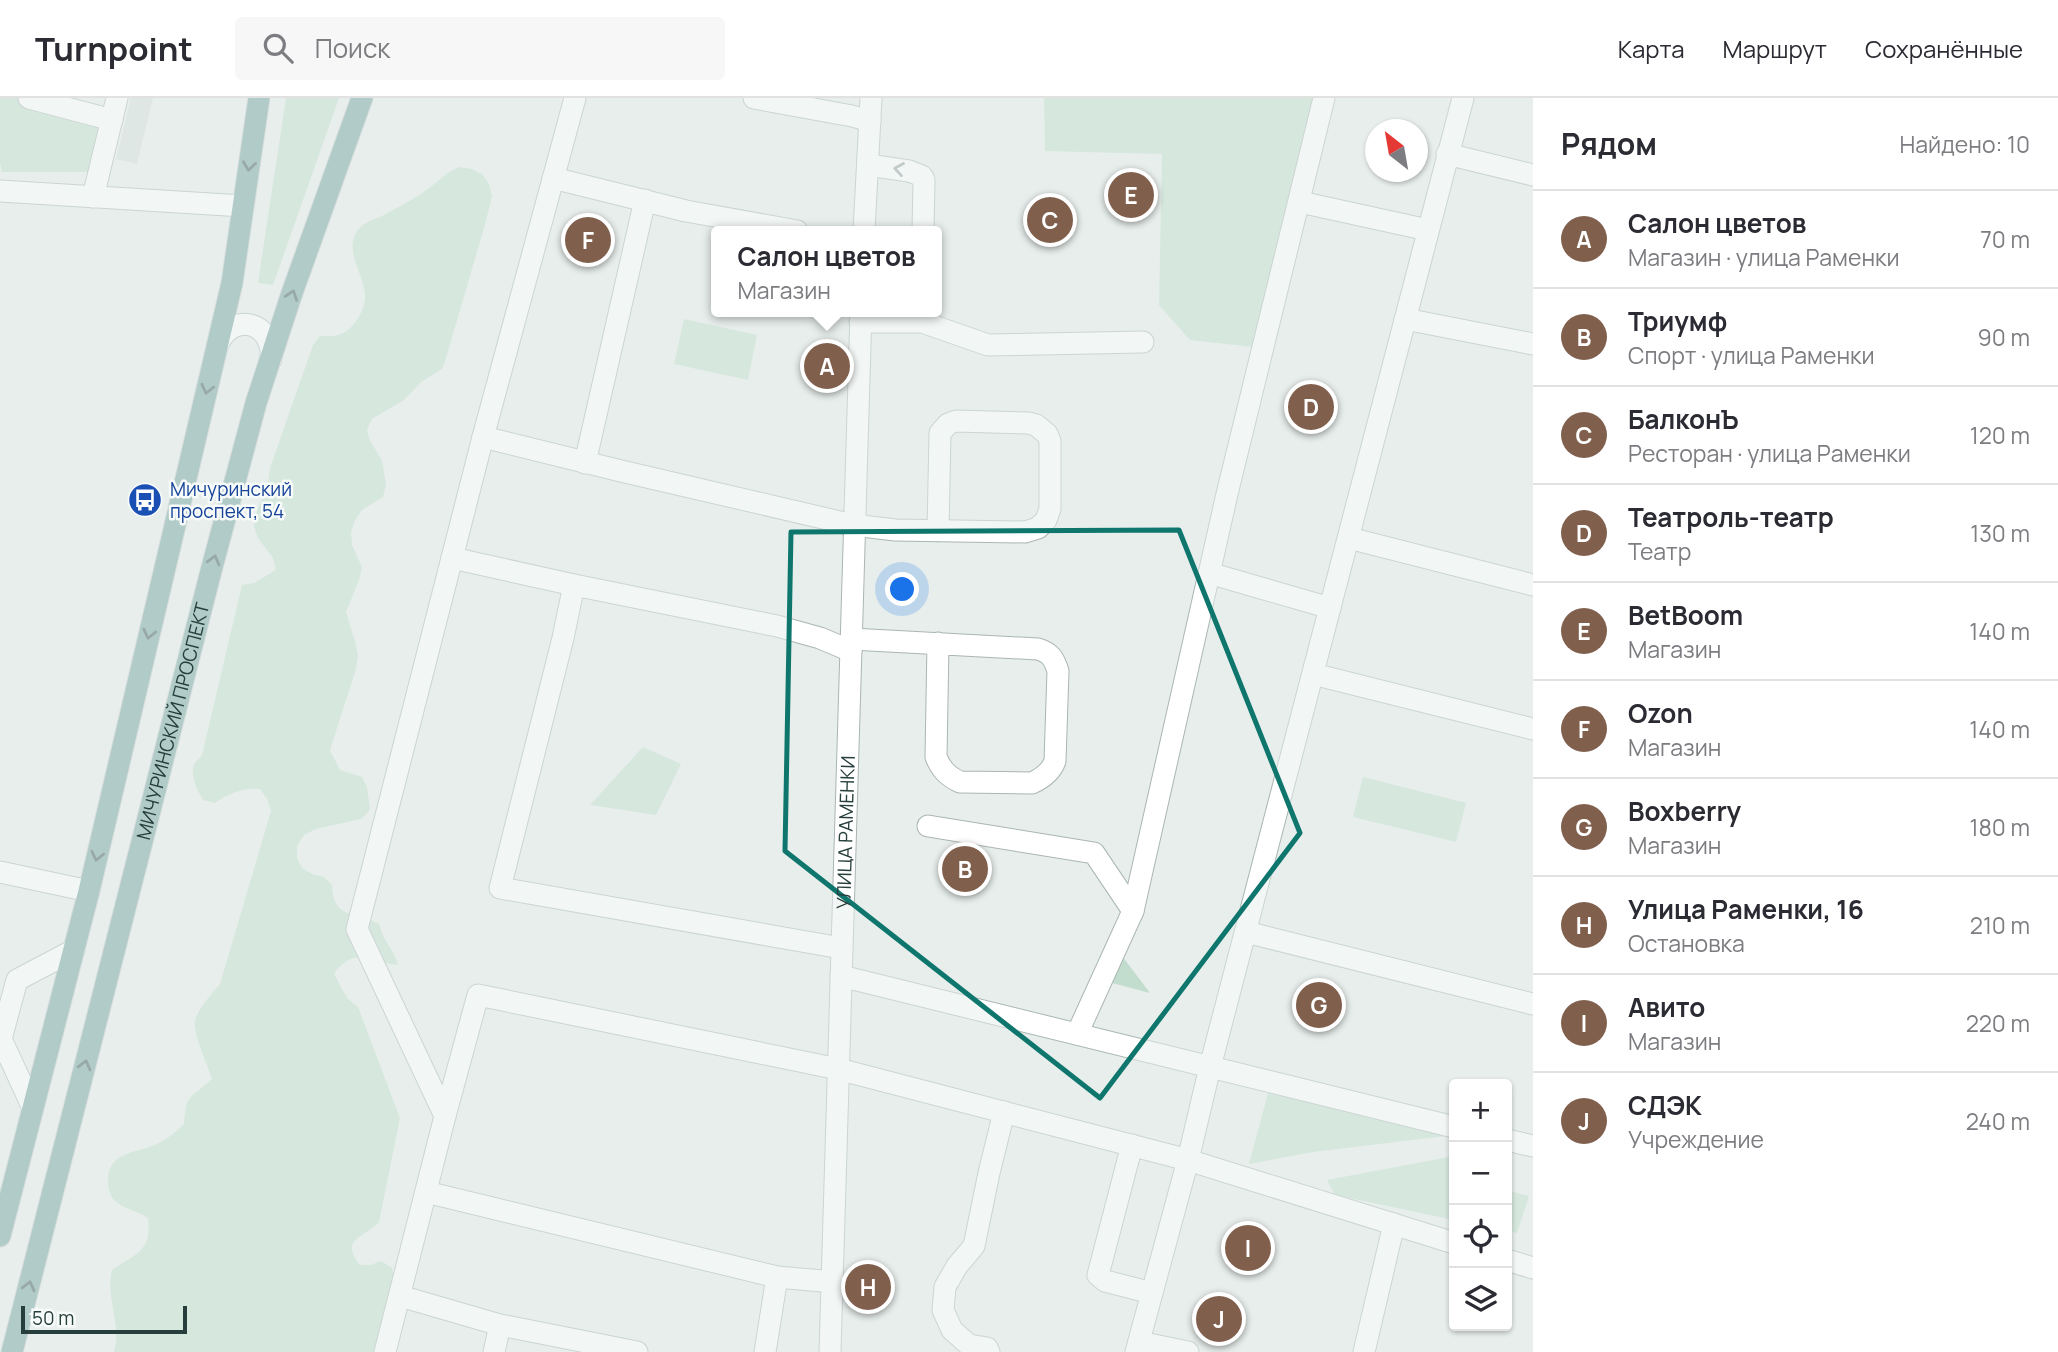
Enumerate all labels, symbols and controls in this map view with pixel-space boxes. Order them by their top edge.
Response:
search box [235,17,725,80]
text: Turnpoint [35,26,193,71]
icon: search [259,29,297,67]
text: Поиск [315,30,390,66]
text: Карта [1618,32,1685,65]
text: Маршрут [1723,32,1827,65]
text: Сохранённые [1865,32,2023,65]
north arrow [1365,119,1428,182]
text: Рядом [1561,123,1657,164]
text: Найдено: 10 [1900,128,2030,160]
one-way arrow [242,160,257,171]
one-way arrow [893,162,905,177]
pin: E [1108,169,1154,221]
pin: C [1027,194,1073,246]
text: Салон цветов [1628,205,1806,241]
pin: F [565,214,611,266]
text: A [1576,223,1592,255]
text: 70 m [1980,223,2030,255]
popup [711,226,942,317]
text: Салон цветов [737,238,916,274]
text: Магазин · улица Раменки [1628,241,1900,273]
text: Магазин [737,274,831,306]
one-way arrow [284,289,298,301]
text: Триумф [1628,303,1727,339]
text: B [1577,321,1591,353]
text: 90 m [1978,321,2030,353]
text: Спорт · улица Раменки [1628,339,1875,371]
pin: A [804,340,850,392]
pin: D [1288,381,1334,433]
one-way arrow [201,383,215,395]
text: БалконЪ [1628,401,1738,437]
text: C [1576,419,1593,451]
text: 120 m [1970,419,2030,451]
text: Ресторан · улица Раменки [1628,437,1911,469]
place label: Мичуринский проспект, 54 [170,476,292,524]
bus stop icon: Мичуринский проспект, 54 [126,481,164,519]
text: Театроль-театр [1628,499,1834,535]
text: D [1576,517,1592,549]
text: 130 m [1970,517,2030,549]
text: Театр [1628,535,1691,567]
one-way arrow [206,554,220,566]
your location [885,572,919,606]
text: BetBoom [1628,597,1743,633]
street label: МИЧУРИНСКИЙ ПРОСПЕКТ [130,599,216,843]
text: E [1577,615,1591,647]
text: 140 m [1969,615,2030,647]
one-way arrow [143,628,157,640]
text: Магазин [1628,633,1721,665]
text: Ozon [1628,695,1693,731]
text: F [1578,713,1590,745]
text: 140 m [1969,713,2030,745]
text: Магазин [1628,731,1721,763]
street label: УЛИЦА РАМЕНКИ [830,755,861,909]
text: Boxberry [1628,793,1741,829]
text: G [1576,811,1592,843]
text: 180 m [1970,811,2030,843]
text: Магазин [1628,829,1721,861]
pin: B [942,843,988,895]
one-way arrow [91,850,105,862]
text: Улица Раменки, 16 [1628,891,1864,927]
text: H [1576,909,1592,941]
text: 210 m [1970,909,2030,941]
text: Остановка [1628,927,1745,959]
pin: G [1296,979,1342,1031]
text: Авито [1628,989,1705,1025]
text: I [1581,1007,1587,1039]
text: 220 m [1966,1007,2030,1039]
text: Магазин [1628,1025,1721,1057]
one-way arrow [77,1060,91,1072]
map controls [1449,1079,1512,1331]
button: + [1449,1079,1512,1142]
text: СДЭК [1628,1087,1702,1123]
text: J [1578,1105,1590,1137]
text: 240 m [1966,1105,2030,1137]
text: Учреждение [1628,1123,1764,1155]
button: − [1449,1142,1512,1205]
button: locate [1449,1205,1512,1268]
pin: I [1225,1222,1271,1274]
pin: H [845,1261,891,1313]
button: layers [1449,1268,1512,1331]
one-way arrow [21,1280,35,1292]
pin: J [1196,1293,1242,1345]
scale bar [21,1303,187,1335]
text: 50 m [32,1305,74,1331]

